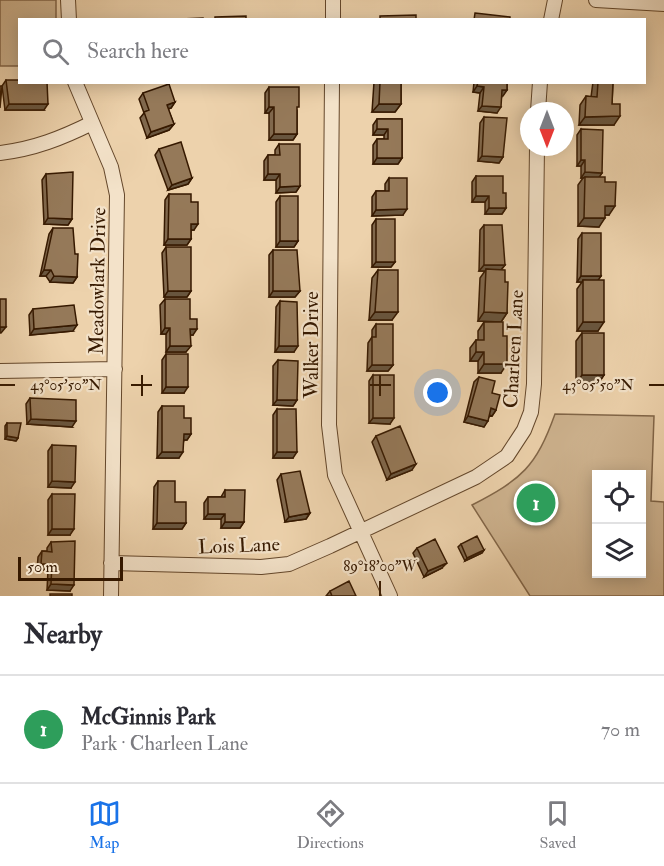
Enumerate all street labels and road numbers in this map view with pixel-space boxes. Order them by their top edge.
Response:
street label: Meadowlark Drive [84,207,111,355]
street label: Charleen Lane [498,289,529,409]
street label: Walker Drive [299,291,324,400]
street label: Lois Lane [198,532,280,559]

